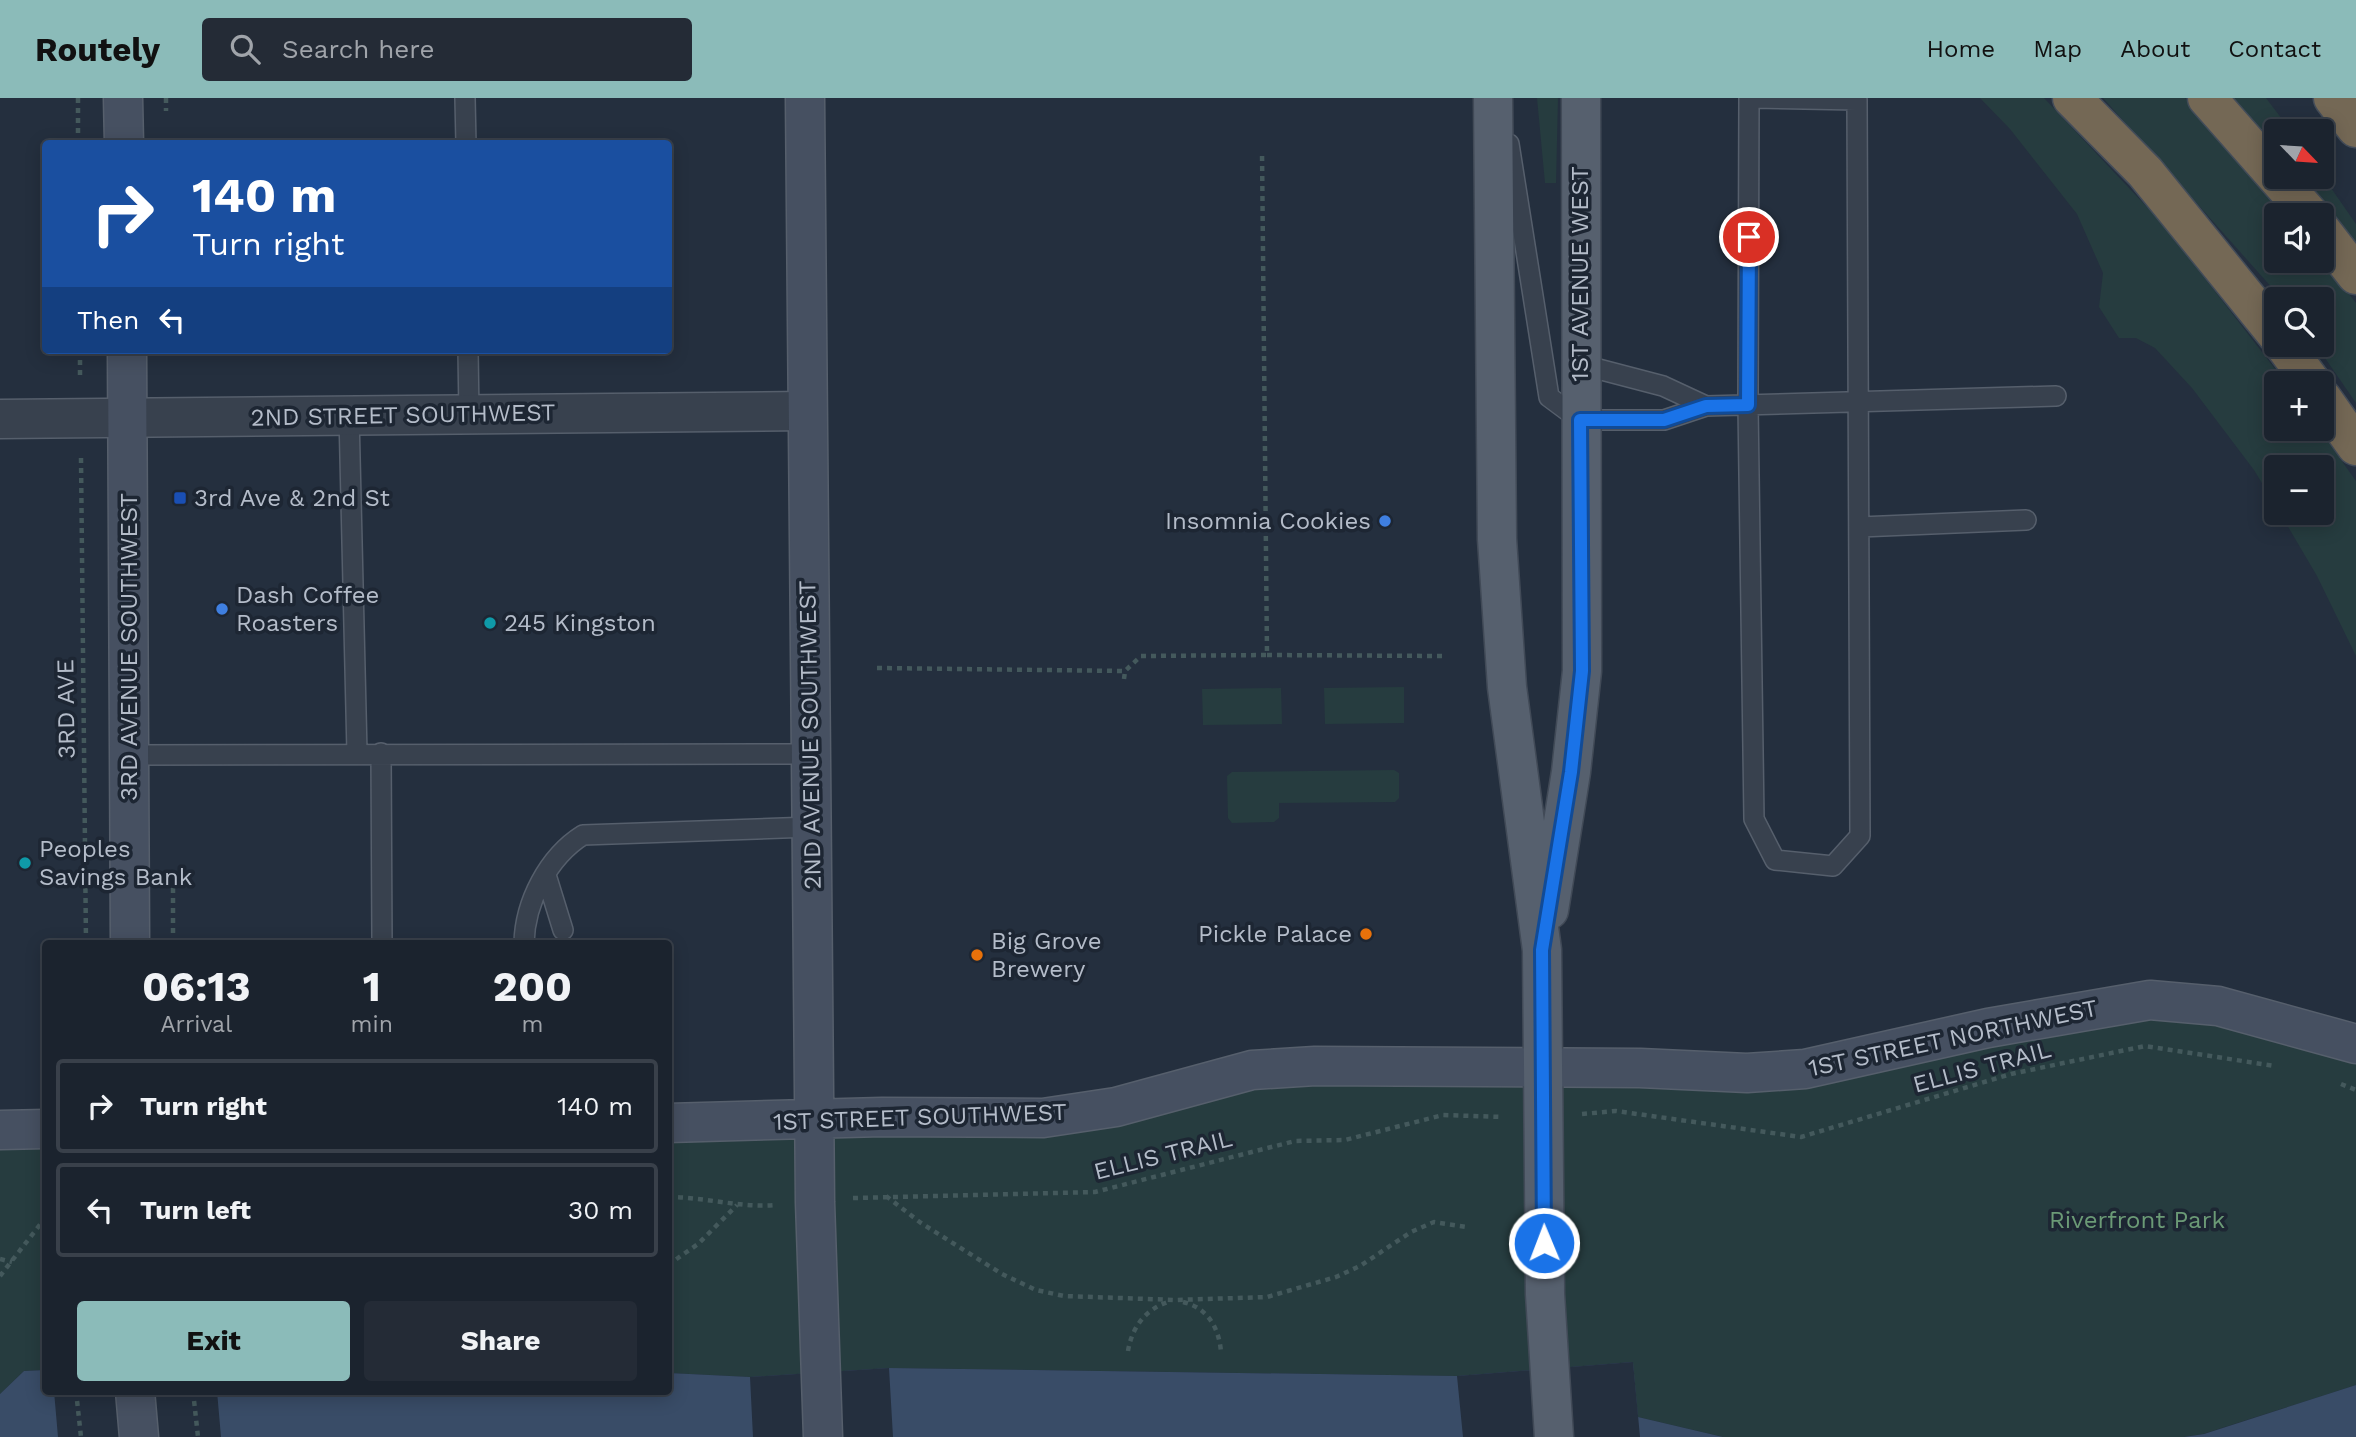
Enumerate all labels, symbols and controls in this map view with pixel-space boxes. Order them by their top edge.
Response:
search box [202,18,692,81]
text: Routely [35,30,160,69]
icon: search [226,30,264,68]
text: Search here [282,34,434,64]
text: Home [1927,35,1995,63]
text: Map [2033,35,2082,63]
text: About [2120,35,2190,63]
text: Contact [2228,35,2321,63]
north arrow [2264,119,2334,189]
map controls [2264,119,2334,525]
text: 140 m [192,166,336,224]
street label: 1ST AVENUE WEST [1566,166,1594,382]
icon: right [77,168,168,259]
button: sound [2264,203,2334,273]
pin [1719,207,1779,267]
icon: arrive [1730,218,1768,256]
text: Turn right [192,225,344,263]
button: search [2264,287,2334,357]
icon: left [153,301,191,339]
text: Then [77,305,139,335]
button: + [2264,371,2334,441]
street label: 2ND STREET SOUTHWEST [250,398,556,432]
button: − [2264,455,2334,525]
place label: 3rd Ave & 2nd St [194,484,390,512]
marker: 3rd Ave & 2nd St [172,490,188,506]
street label: 3RD AVENUE SOUTHWEST [115,493,143,801]
place label: Insomnia Cookies [1165,507,1371,535]
marker: Insomnia Cookies [1377,513,1393,529]
street label: 2ND AVENUE SOUTHWEST [793,580,827,890]
place label: Dash Coffee Roasters [236,581,379,637]
marker: Dash Coffee Roasters [214,601,230,617]
place label: 245 Kingston [504,609,656,637]
marker: 245 Kingston [482,615,498,631]
street label: 3RD AVE [51,659,81,759]
place label: Peoples Savings Bank [39,835,193,891]
marker: Peoples Savings Bank [17,855,33,871]
place label: Pickle Palace [1198,920,1352,948]
marker: Pickle Palace [1358,926,1374,942]
place label: Big Grove Brewery [991,927,1102,983]
marker: Big Grove Brewery [969,947,985,963]
text: 06:13 [142,962,251,1011]
text: 1 [363,962,381,1011]
text: 200 [493,962,572,1011]
street label: 1ST STREET NORTHWEST [1806,994,2100,1082]
text: Arrival [160,1011,232,1038]
text: min [351,1011,393,1038]
text: m [521,1011,543,1038]
street label: ELLIS TRAIL [1910,1035,2054,1099]
icon: right [81,1087,119,1125]
text: Turn right [140,1091,267,1121]
text: 140 m [557,1091,633,1121]
street label: 1ST STREET SOUTHWEST [773,1098,1067,1136]
street label: ELLIS TRAIL [1091,1124,1235,1186]
icon: left [81,1191,119,1229]
text: Turn left [140,1195,251,1225]
text: 30 m [568,1195,633,1225]
position arrow [1507,1206,1581,1280]
park label: Riverfront Park [2049,1206,2225,1234]
button: Exit [77,1301,350,1381]
button: Share [364,1301,637,1381]

